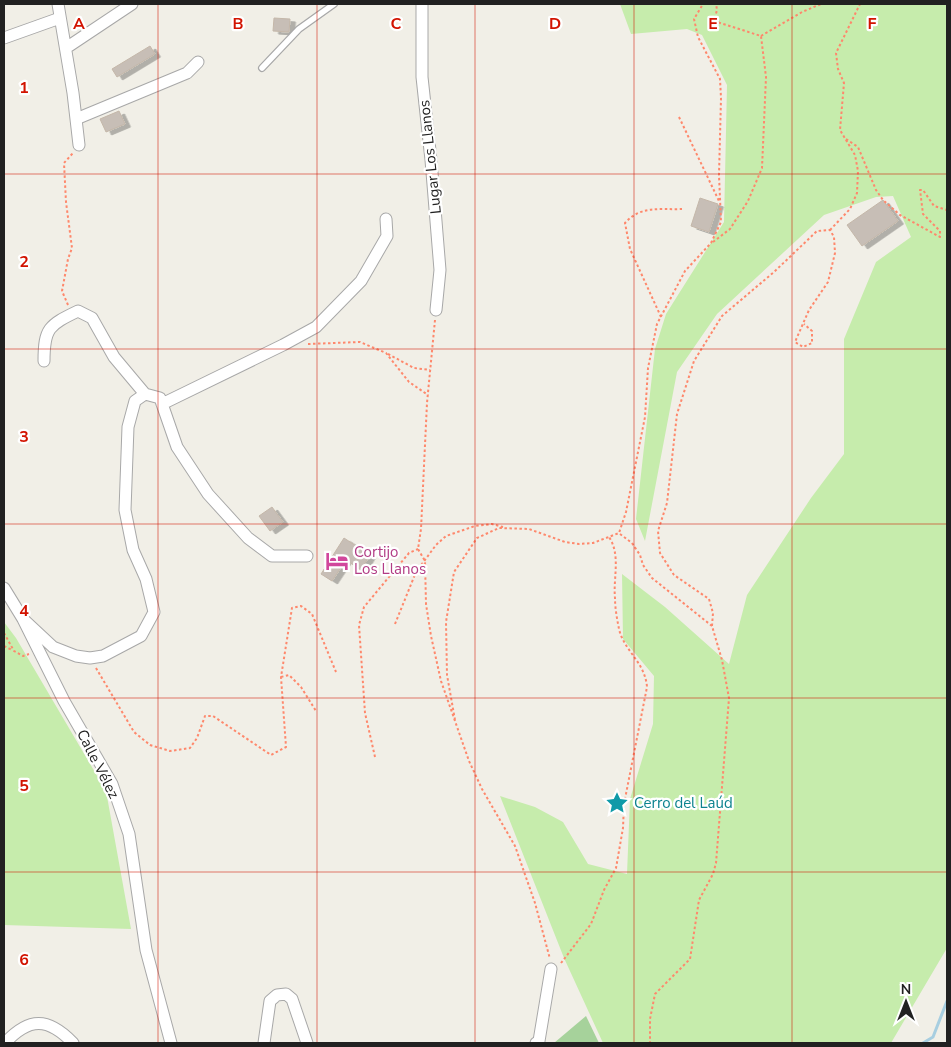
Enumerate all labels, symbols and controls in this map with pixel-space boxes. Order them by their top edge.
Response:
text: A [73,13,85,35]
text: B [232,13,244,35]
text: C [391,13,402,35]
text: D [549,13,561,35]
text: E [708,13,718,35]
text: F [868,13,877,35]
text: 1 [19,77,29,99]
street label: Lugar Los Llanos [414,99,446,215]
text: 2 [19,251,29,273]
text: 3 [19,426,29,448]
place label: Cortijo Los Llanos [354,542,426,579]
hotel icon: Cortijo Los Llanos [324,548,350,574]
text: 4 [19,600,29,622]
street label: Calle Vélez [72,726,124,802]
text: 5 [19,775,29,797]
place icon: Cerro del Laúd [604,790,630,816]
place label: Cerro del Laúd [634,793,733,813]
text: 6 [19,949,29,971]
north arrow [881,977,931,1027]
text: N [901,980,911,999]

